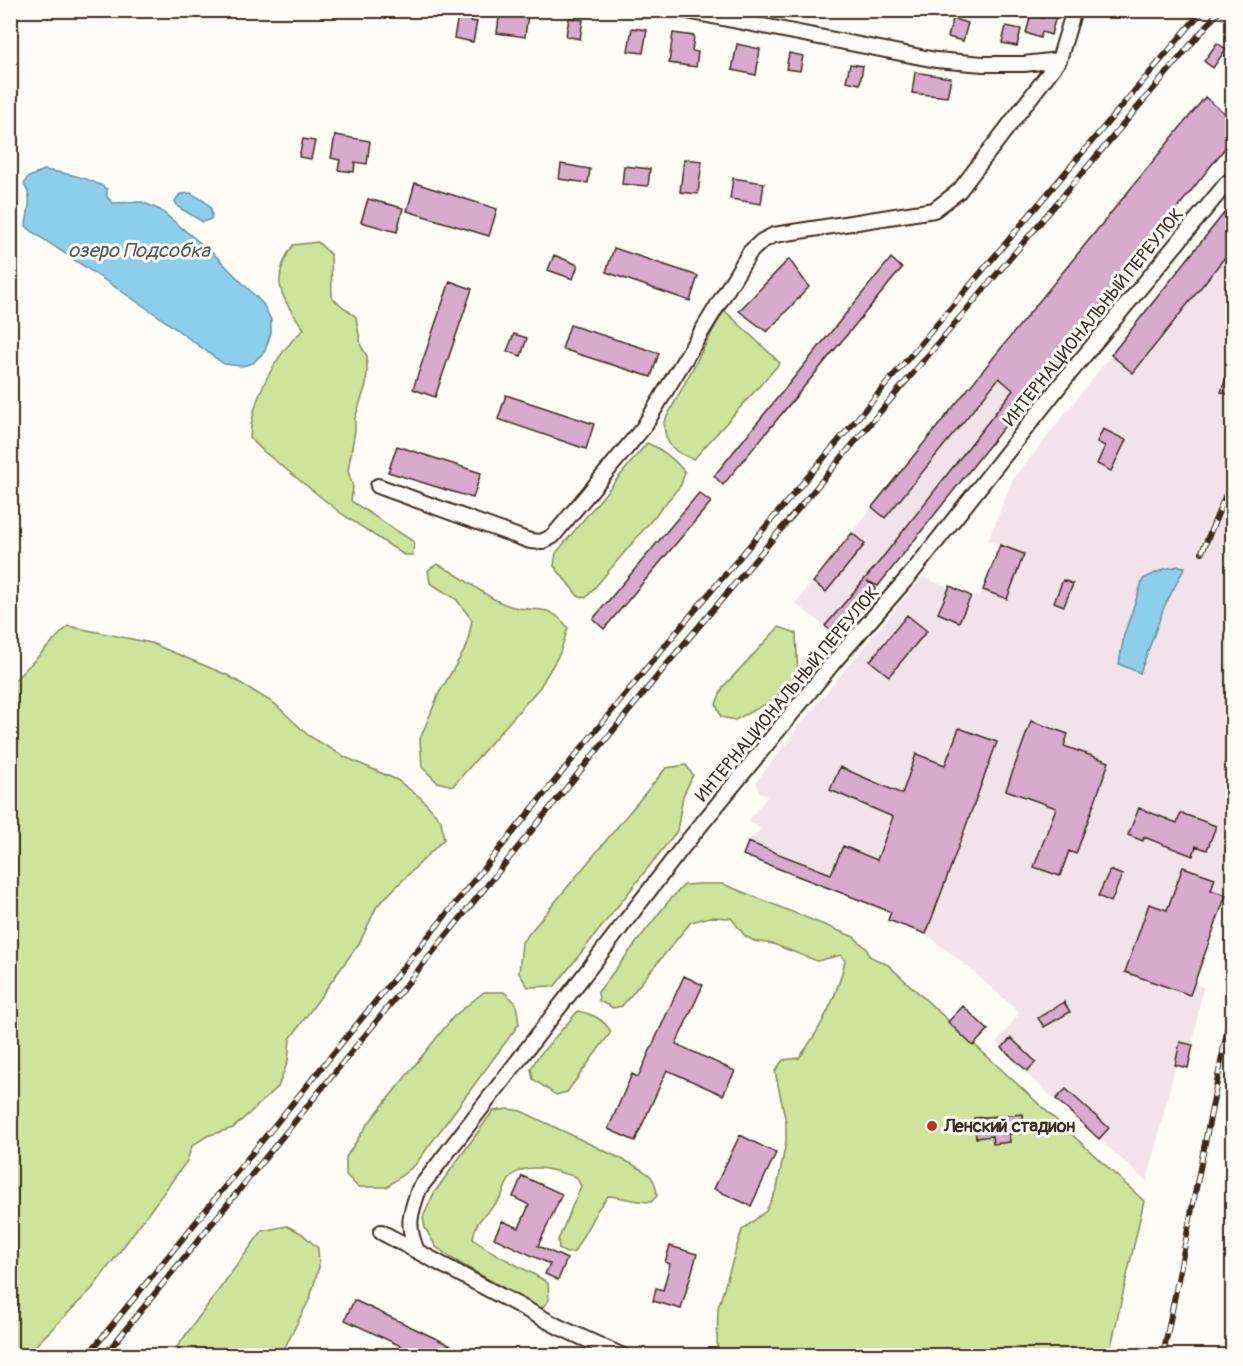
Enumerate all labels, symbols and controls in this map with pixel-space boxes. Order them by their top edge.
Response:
street label: ИНТЕРНАЦИОНАЛЬНЫЙ ПЕРЕУЛОК [998,204,1189,431]
water label: озеро Подсобка [68,238,211,263]
street label: ИНТЕРНАЦИОНАЛЬНЫЙ ПЕРЕУЛОК [690,582,884,807]
place label: Ленский стадион [943,1115,1075,1138]
marker: Ленский стадион [925,1119,939,1133]

